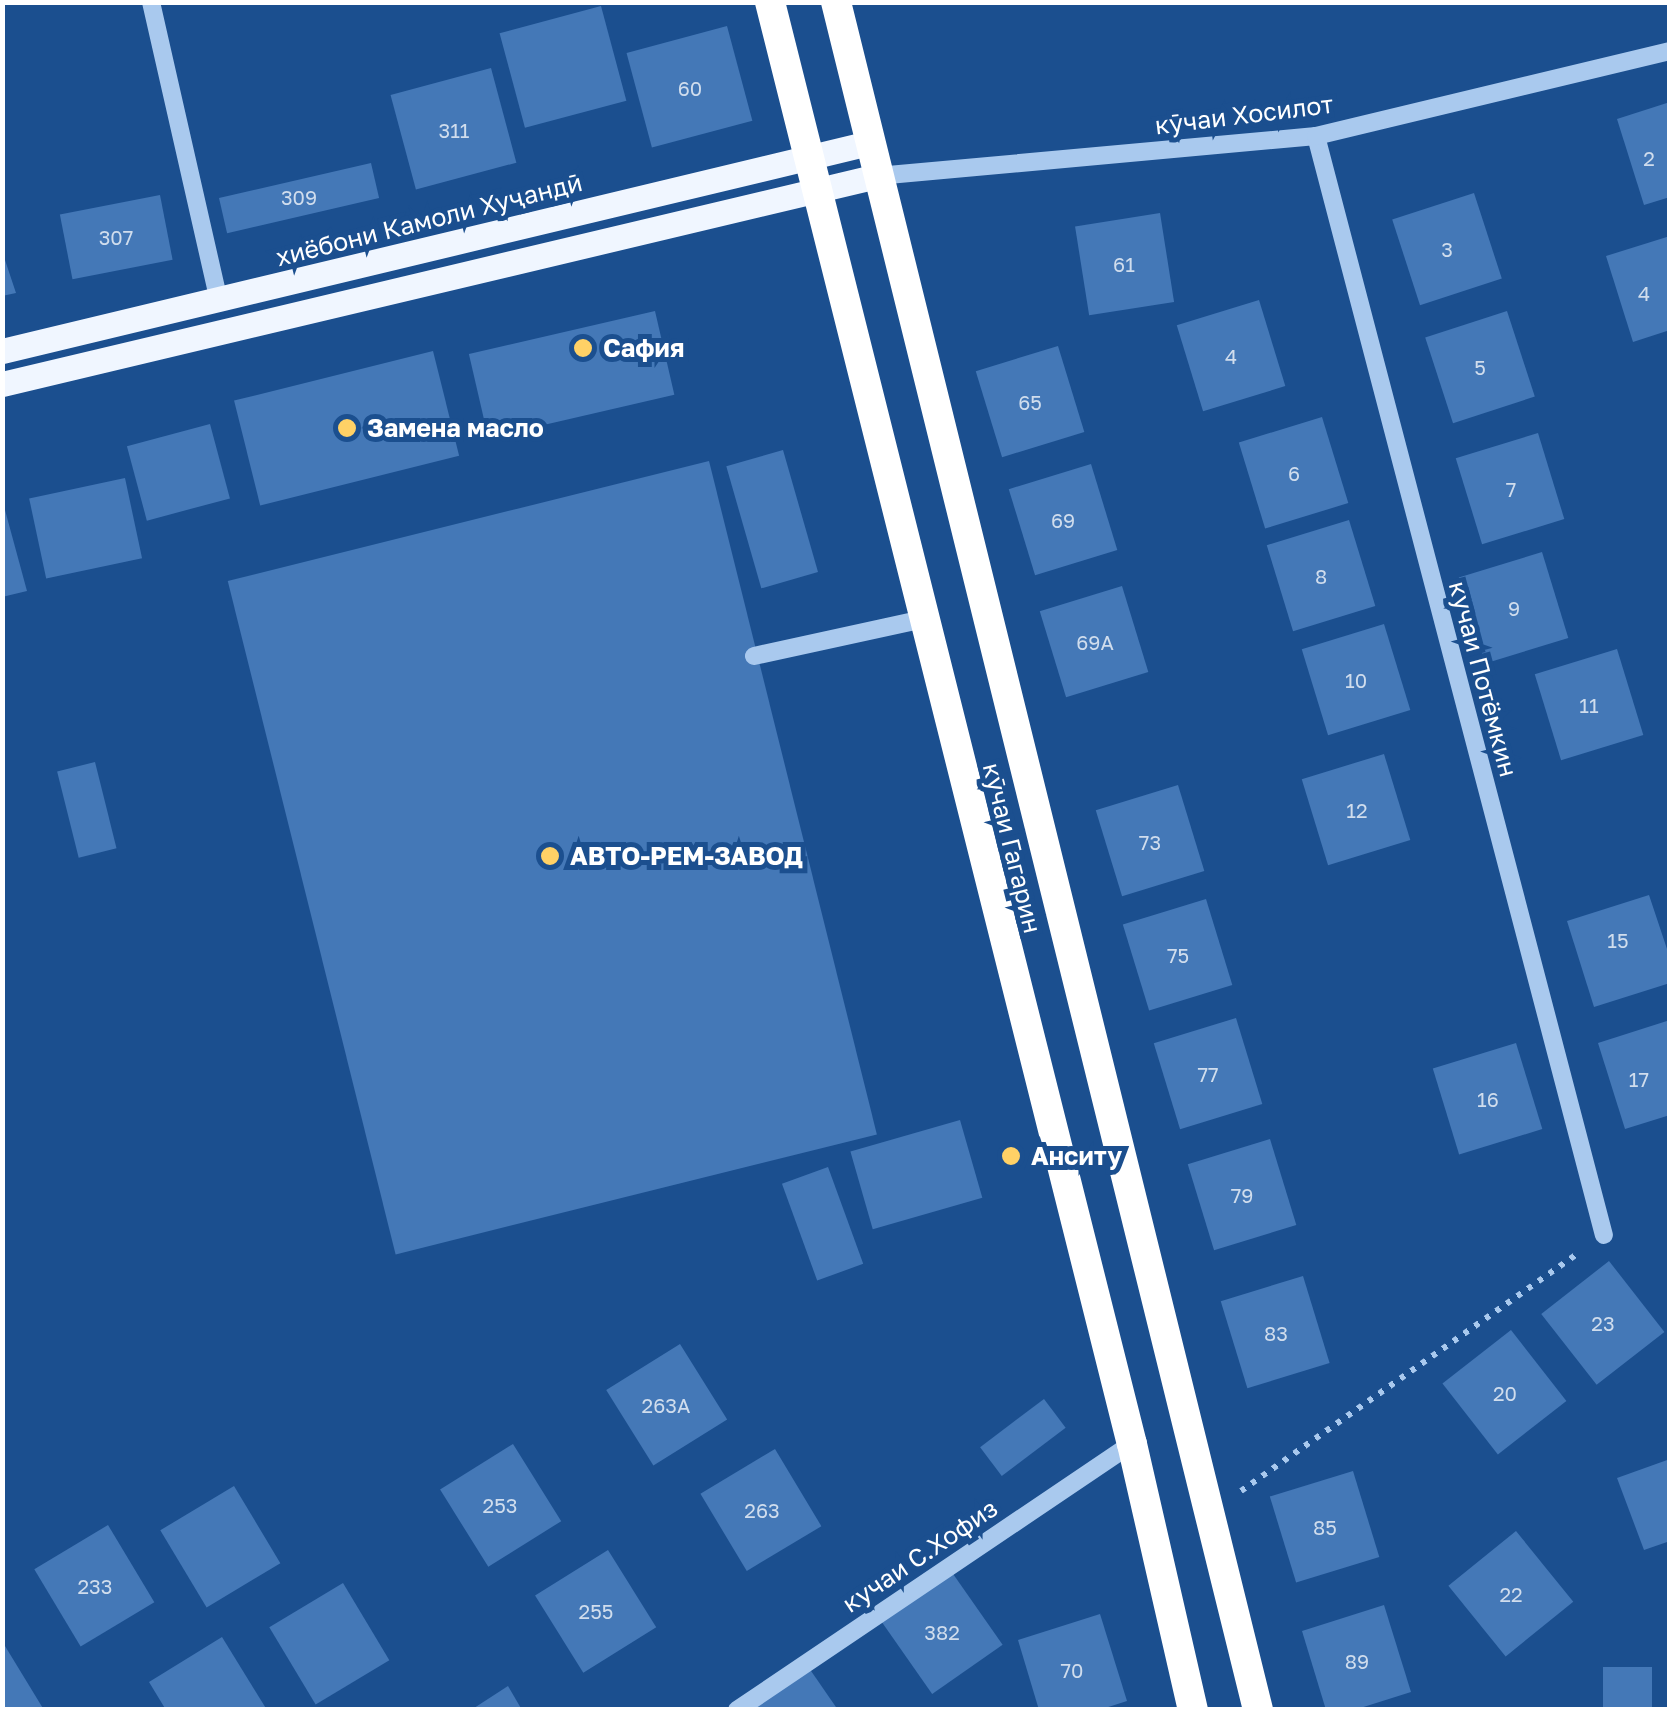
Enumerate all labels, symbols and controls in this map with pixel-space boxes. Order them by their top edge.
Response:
house number: 60 [678,76,702,100]
street label: кӯчаи Хосилот [1153,89,1335,141]
house number: 311 [438,118,470,142]
house number: 2 [1643,146,1655,170]
street label: хиёбони Камоли Хуҷандӣ [273,167,585,273]
house number: 309 [281,185,317,209]
house number: 307 [99,225,133,249]
house number: 3 [1441,237,1453,261]
house number: 61 [1113,252,1135,276]
house number: 4 [1638,281,1650,305]
place label: Сафия [603,333,684,363]
marker: Сафия [572,337,594,359]
house number: 4 [1225,344,1237,368]
house number: 5 [1474,355,1486,379]
house number: 65 [1018,390,1042,414]
place label: Замена масло [367,413,544,443]
marker: Замена масло [336,417,358,439]
house number: 6 [1288,461,1300,485]
house number: 7 [1506,477,1516,501]
house number: 69 [1051,508,1075,532]
house number: 8 [1315,564,1327,588]
street label: кучаи Потёмкин [1442,578,1524,780]
house number: 9 [1508,596,1520,620]
house number: 69А [1076,630,1114,654]
house number: 10 [1345,668,1367,692]
house number: 11 [1579,693,1599,717]
street label: кӯчаи Гагарин [976,760,1048,936]
house number: 12 [1346,798,1368,822]
house number: 73 [1139,830,1161,854]
place label: АВТО-РЕМ-ЗАВОД [570,841,803,871]
marker: АВТО-РЕМ-ЗАВОД [539,845,561,867]
house number: 15 [1607,928,1629,952]
house number: 75 [1167,943,1189,967]
house number: 77 [1197,1062,1219,1086]
house number: 17 [1629,1067,1649,1091]
house number: 16 [1477,1087,1499,1111]
place label: Анситу [1031,1141,1122,1171]
marker: Анситу [1000,1145,1022,1167]
house number: 79 [1231,1183,1253,1207]
house number: 23 [1591,1311,1615,1335]
house number: 83 [1264,1321,1288,1345]
house number: 20 [1493,1381,1517,1405]
house number: 263А [642,1393,690,1417]
house number: 253 [483,1493,517,1517]
street label: кучаи С.Хофиз [837,1493,1003,1619]
house number: 263 [744,1498,780,1522]
house number: 85 [1313,1515,1337,1539]
house number: 233 [78,1574,112,1598]
house number: 22 [1499,1582,1523,1606]
house number: 255 [579,1599,613,1623]
house number: 382 [924,1620,960,1644]
house number: 89 [1345,1649,1369,1673]
house number: 70 [1061,1658,1083,1682]

